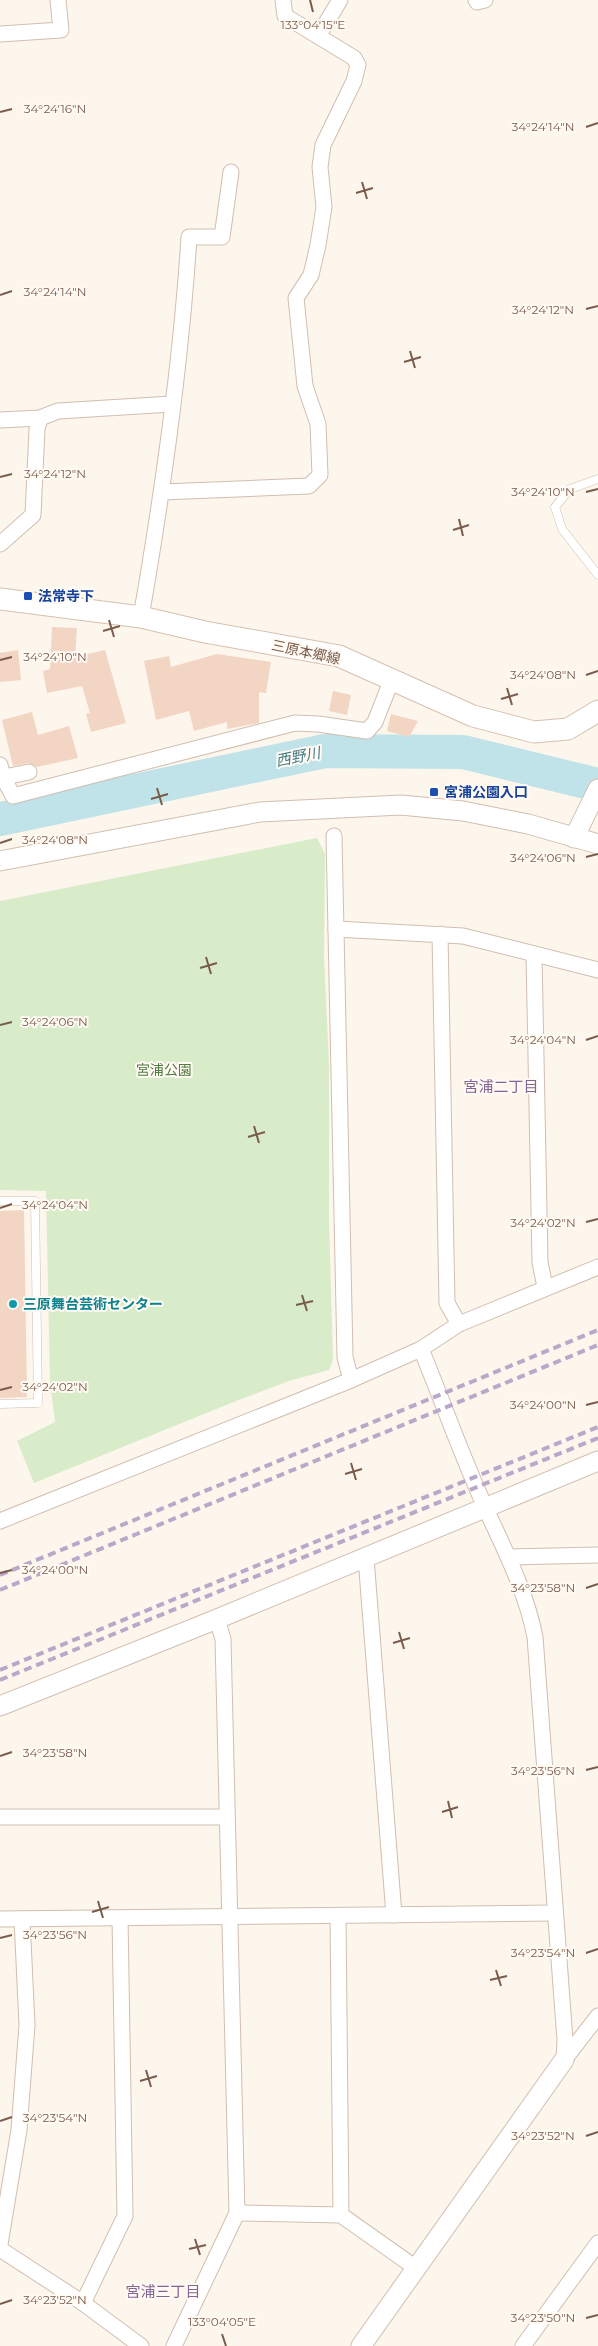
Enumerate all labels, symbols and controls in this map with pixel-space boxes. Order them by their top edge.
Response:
text: 133°04'15"E [281,17,345,32]
text: 34°24'16"N [24,101,86,116]
text: 34°24'14"N [512,119,574,134]
text: 34°24'14"N [24,284,86,299]
text: 34°24'12"N [512,302,574,317]
text: 34°24'12"N [24,466,86,481]
text: 34°24'10"N [511,484,575,499]
place label: 法常寺下 [38,587,94,605]
marker: 法常寺下 [22,590,34,602]
street label: 三原本郷線 [270,636,342,668]
text: 34°24'10"N [23,649,87,664]
text: 34°24'08"N [510,667,576,682]
water label: 西野川 [274,743,324,770]
place label: 宮浦公園入口 [444,783,528,801]
marker: 宮浦公園入口 [428,786,440,798]
text: 34°24'08"N [22,832,88,847]
text: 34°24'06"N [510,850,576,865]
text: 34°24'06"N [22,1014,88,1029]
text: 34°24'04"N [510,1032,576,1047]
park label: 宮浦公園 [136,1061,192,1079]
district label: 宮浦二丁目 [463,1077,539,1096]
text: 34°24'04"N [22,1197,88,1212]
text: 34°24'02"N [510,1215,576,1230]
place label: 三原舞台芸術センター [23,1295,163,1313]
marker: 三原舞台芸術センター [7,1298,19,1310]
text: 34°24'02"N [22,1379,88,1394]
text: 34°24'00"N [510,1397,576,1412]
text: 34°24'00"N [22,1562,88,1577]
text: 34°23'58"N [511,1580,575,1595]
text: 34°23'58"N [23,1745,87,1760]
text: 34°23'56"N [511,1763,575,1778]
text: 34°23'56"N [23,1927,87,1942]
text: 34°23'54"N [511,1945,575,1960]
text: 34°23'54"N [23,2110,87,2125]
text: 34°23'52"N [511,2128,575,2143]
district label: 宮浦三丁目 [125,2282,201,2301]
text: 34°23'52"N [23,2292,87,2307]
text: 34°23'50"N [511,2310,575,2325]
text: 133°04'05"E [188,2314,256,2329]

